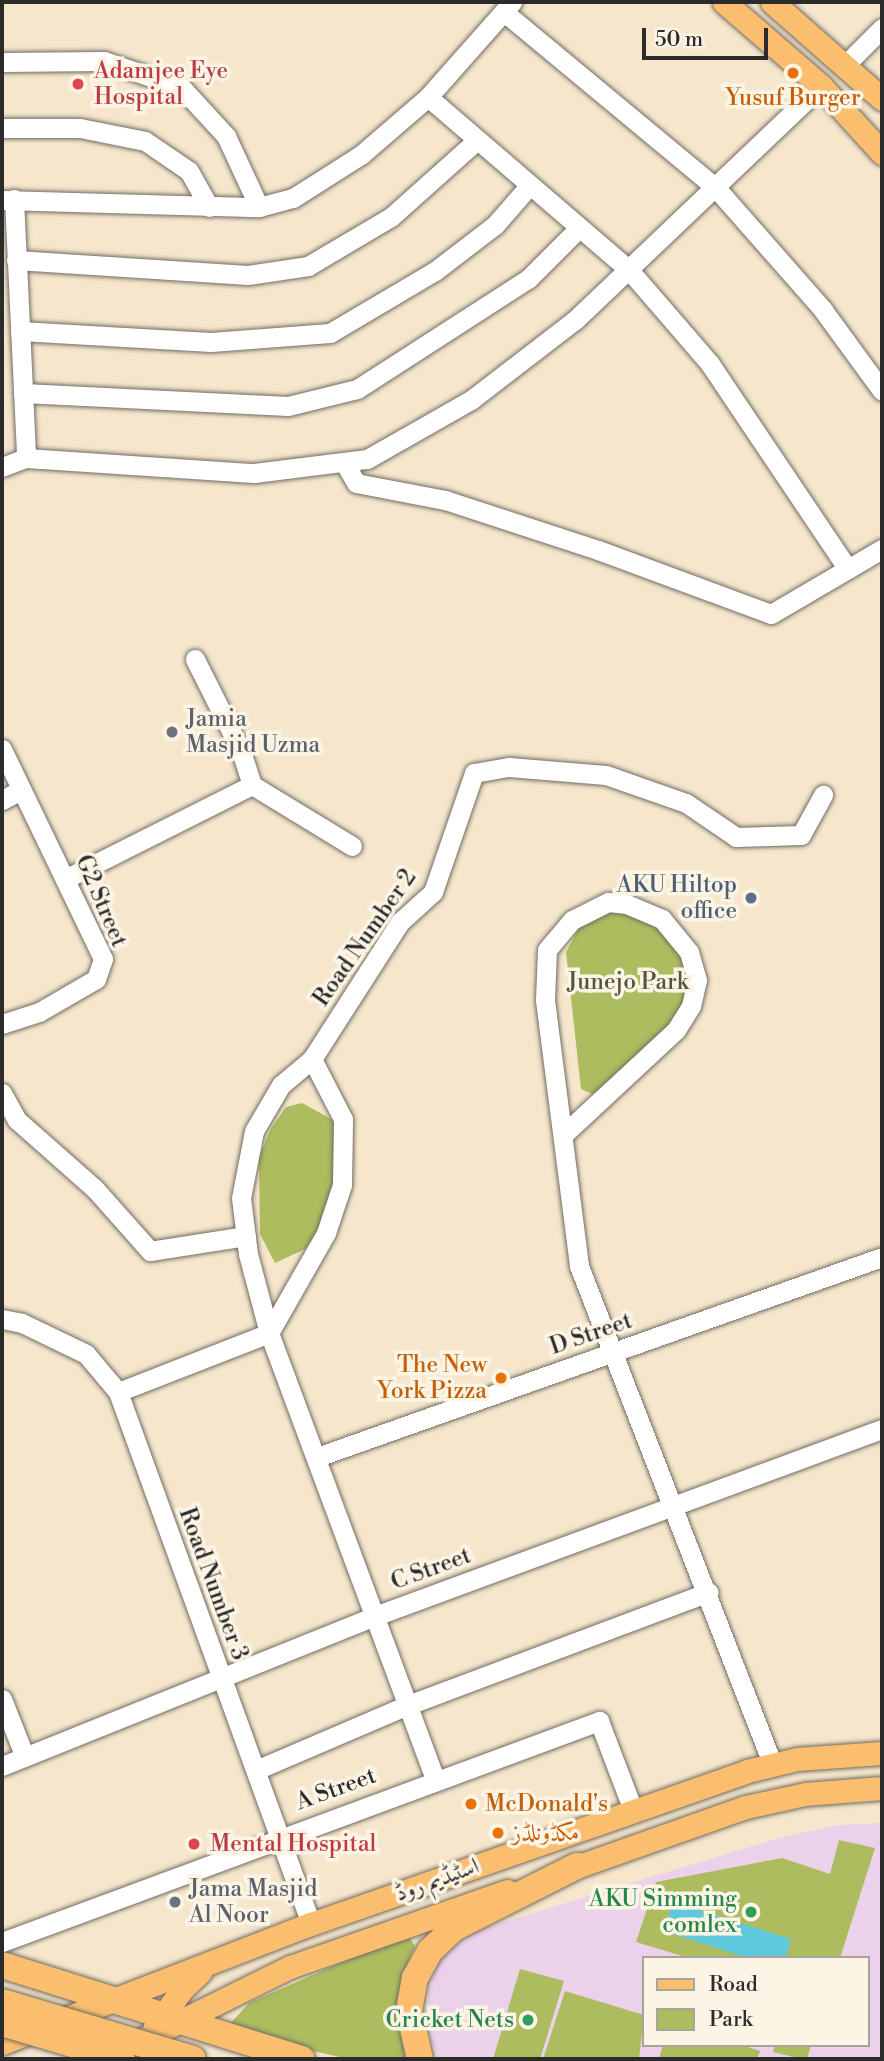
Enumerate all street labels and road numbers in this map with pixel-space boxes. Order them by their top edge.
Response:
street label: G2 Street [69,851,133,951]
street label: Road Number 2 [308,864,422,1012]
street label: D Street [546,1307,636,1361]
street label: Road Number 3 [173,1504,253,1664]
street label: C Street [387,1542,475,1596]
street label: A Street [292,1762,380,1816]
street label: اسٹیڈیم روڈ [391,1852,483,1908]

